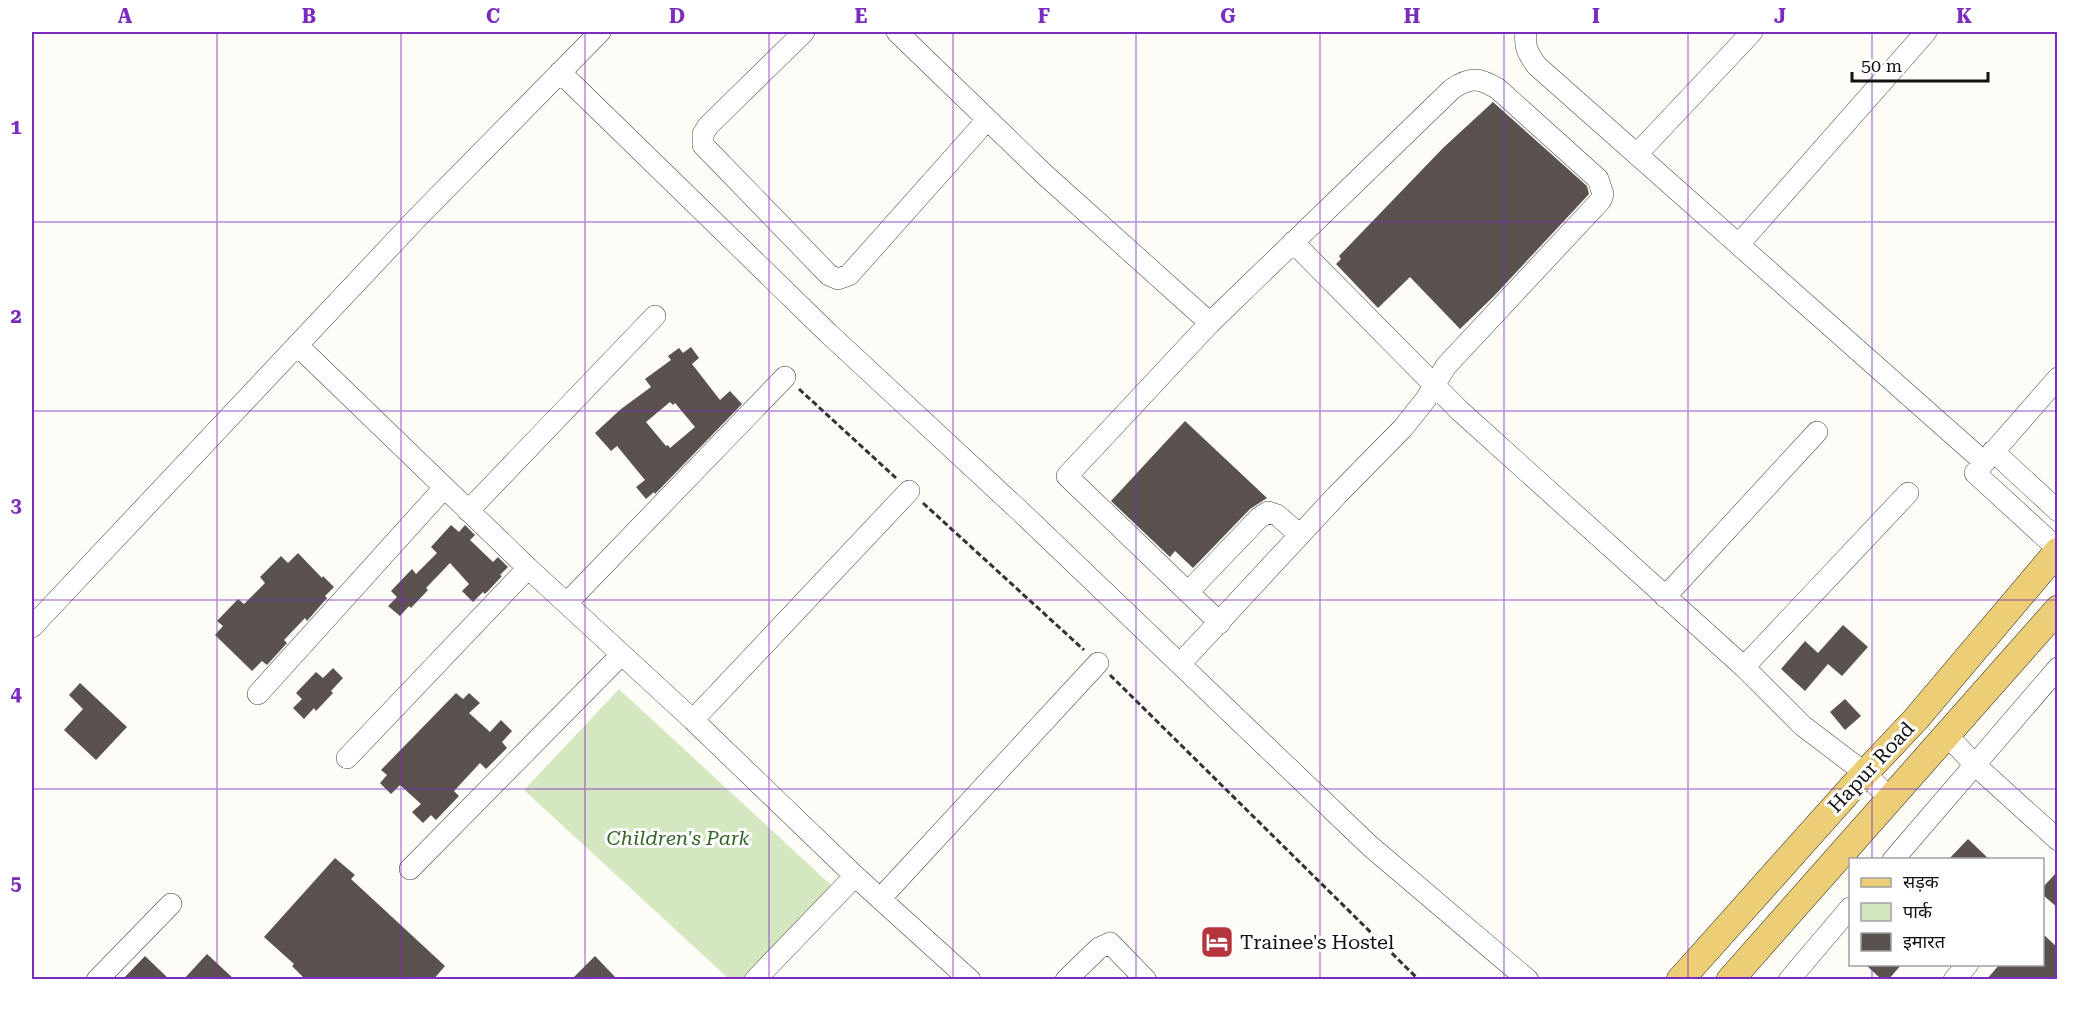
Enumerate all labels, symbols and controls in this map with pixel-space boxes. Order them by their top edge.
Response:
text: A [118,4,133,28]
text: B [302,4,316,28]
text: C [486,4,500,28]
text: D [669,4,685,28]
text: E [855,4,868,28]
text: F [1038,4,1050,28]
text: G [1220,4,1236,28]
text: H [1404,4,1420,28]
text: I [1592,4,1600,28]
text: J [1774,4,1786,28]
text: K [1956,4,1972,28]
scale bar [1852,45,1988,83]
text: 50 m [1861,55,1902,76]
text: 1 [10,115,22,139]
text: 2 [10,304,22,328]
text: 3 [10,493,22,517]
text: 4 [10,682,22,706]
street label: Hapur Road [1823,717,1919,817]
park label: Children's Park [607,826,750,850]
legend [1849,858,2044,966]
text: 5 [10,871,22,895]
text: सड़क [1903,871,1940,892]
text: पार्क [1903,901,1933,922]
hotel icon: Trainee's Hostel [1199,924,1235,960]
place label: Trainee's Hostel [1240,930,1394,954]
text: इमारत [1903,931,1946,952]

